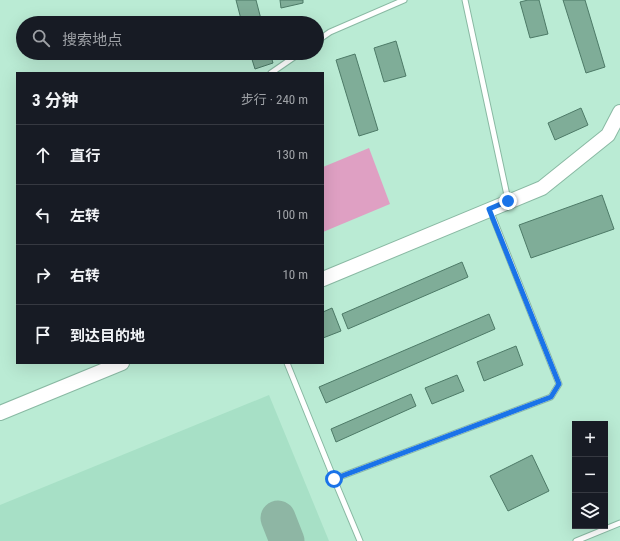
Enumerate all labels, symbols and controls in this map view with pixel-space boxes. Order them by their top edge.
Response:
search box [16,16,324,60]
icon: search [30,27,52,49]
text: 搜索地点 [62,31,122,49]
text: 3 分钟 [32,90,79,110]
text: 步行 · 240 m [241,92,308,107]
icon: ahead [32,144,54,166]
text: 直行 [70,147,100,165]
text: 130 m [276,147,308,162]
route end [499,192,517,210]
icon: left [32,204,54,226]
text: 左转 [70,207,100,225]
text: 100 m [276,207,308,222]
icon: right [32,264,54,286]
text: 右转 [70,267,100,285]
text: 10 m [282,267,308,282]
icon: arrive [32,324,54,346]
text: 到达目的地 [70,327,145,345]
map controls [572,421,608,529]
button: + [572,421,608,457]
button: − [572,457,608,493]
route start [325,470,343,488]
button: layers [572,493,608,529]

